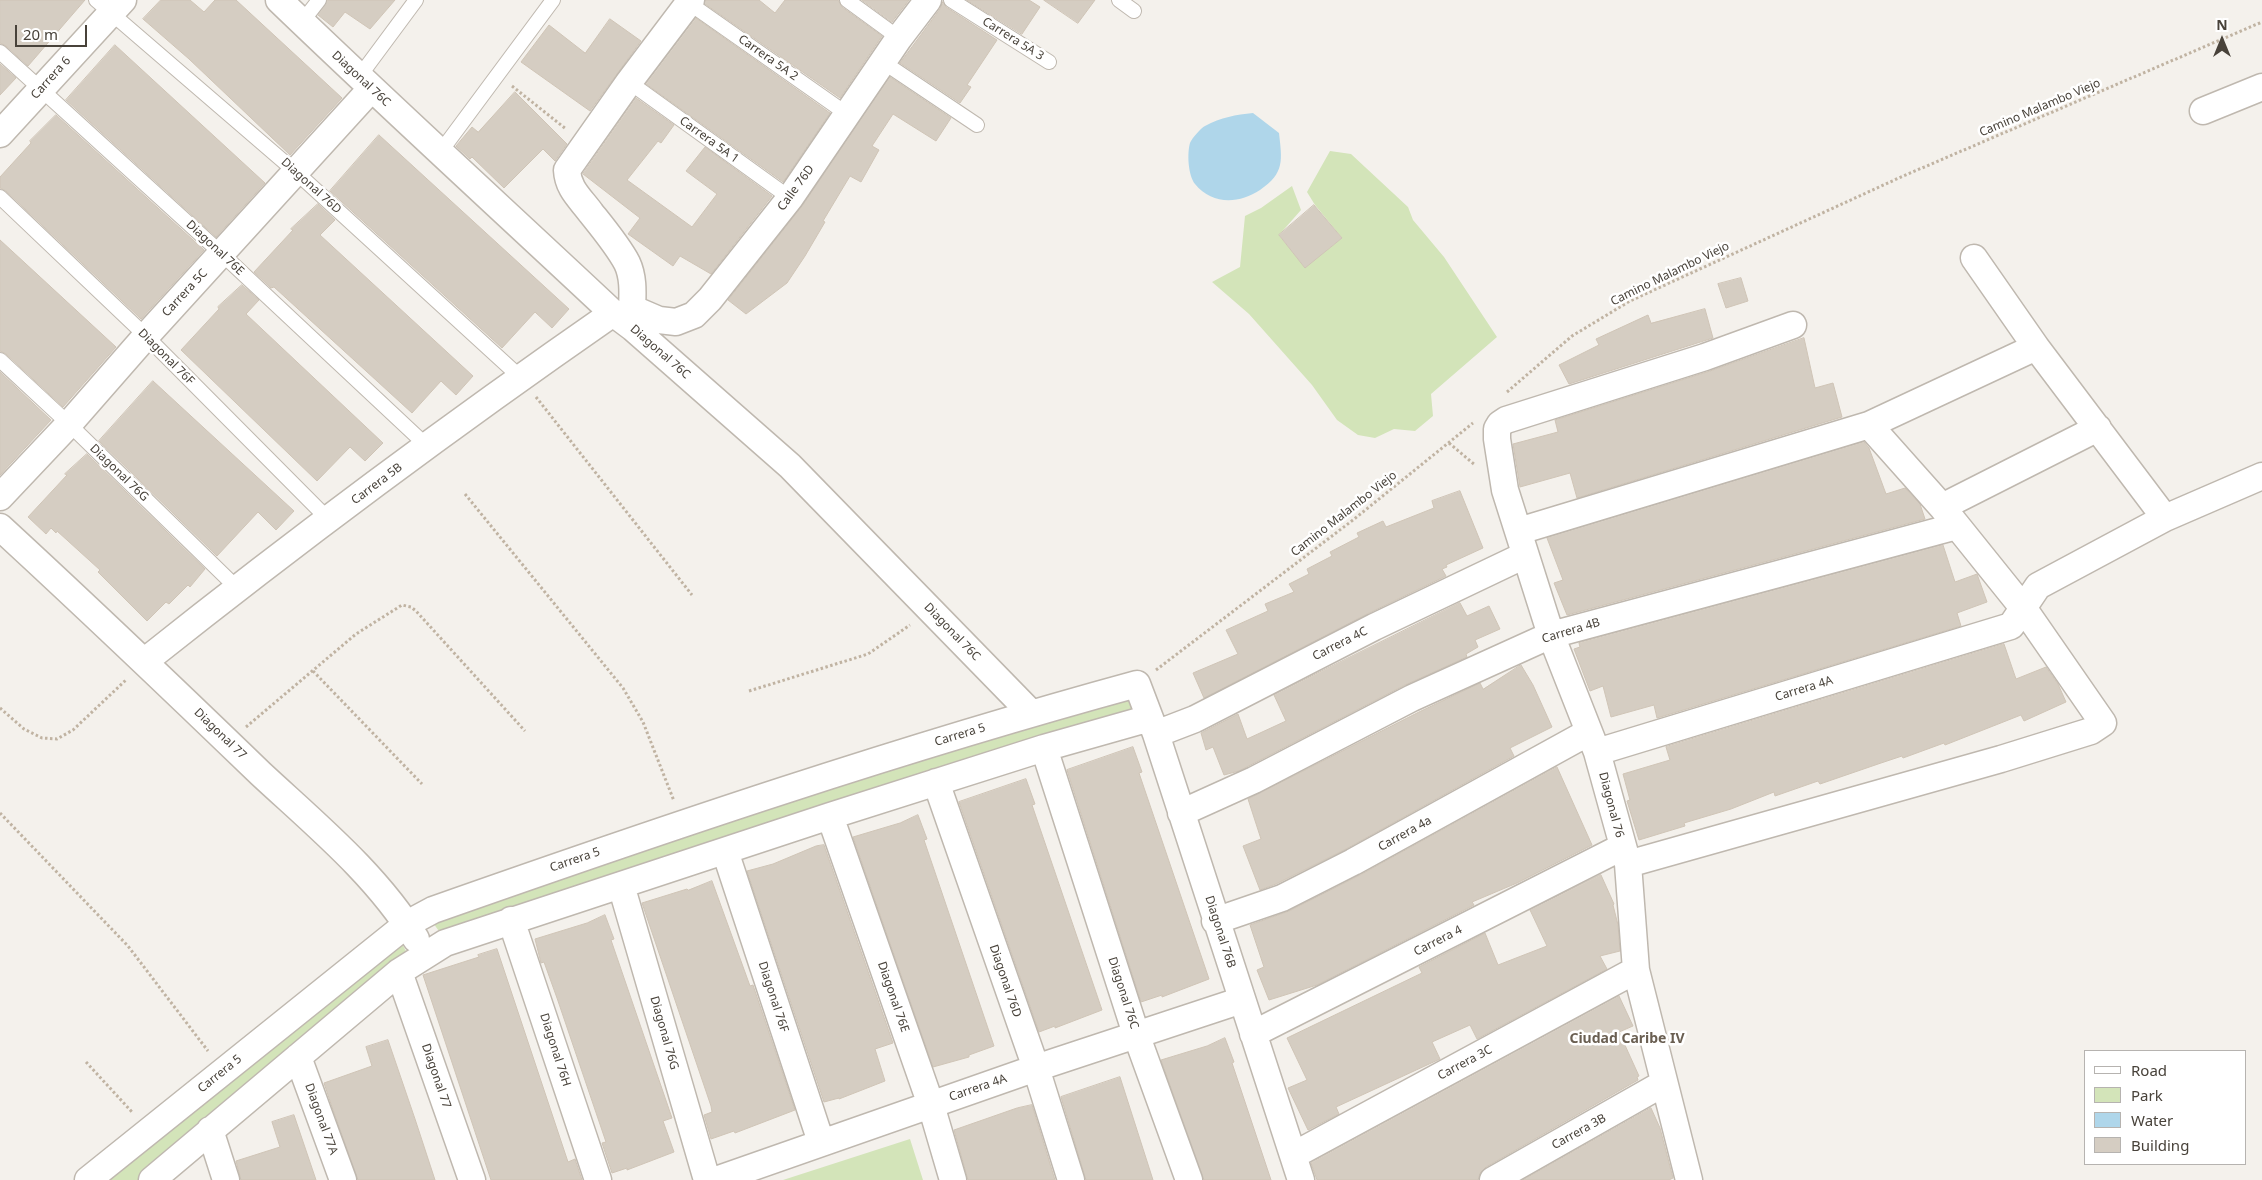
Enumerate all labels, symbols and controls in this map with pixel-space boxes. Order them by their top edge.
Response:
street label: Carrera 5A 3 [980,14,1046,64]
scale bar [18,15,90,47]
north arrow [2197,15,2247,65]
text: N [2216,15,2228,34]
text: 20 m [23,24,58,44]
street label: Carrera 5A 2 [735,32,801,84]
street label: Diagonal 76C [329,48,393,110]
street label: Carrera 6 [28,54,74,102]
street label: Camino Malambo Viejo [1977,76,2103,140]
street label: Carrera 5A 1 [677,114,741,166]
street label: Diagonal 76D [278,155,344,217]
street label: Calle 76D [775,162,817,214]
street label: Diagonal 76E [183,218,247,278]
street label: Camino Malambo Viejo [1608,239,1732,309]
street label: Carrera 5C [159,266,211,320]
street label: Diagonal 76C [627,322,693,382]
street label: Diagonal 76F [135,326,197,388]
street label: Diagonal 76G [87,441,151,505]
street label: Carrera 5B [349,460,405,508]
street label: Camino Malambo Viejo [1288,468,1400,560]
street label: Diagonal 76C [921,600,983,664]
street label: Carrera 4B [1540,615,1602,647]
street label: Carrera 4C [1310,624,1370,664]
street label: Carrera 4A [1773,673,1835,705]
street label: Diagonal 77 [191,705,249,763]
street label: Carrera 5 [933,720,987,750]
street label: Diagonal 76 [1595,771,1627,839]
street label: Carrera 4a [1376,813,1434,855]
street label: Carrera 5 [548,845,602,875]
street label: Diagonal 76B [1202,894,1238,970]
street label: Carrera 4 [1411,923,1465,959]
street label: Diagonal 76D [986,943,1024,1019]
street label: Diagonal 76C [1105,955,1141,1031]
street label: Diagonal 76F [755,960,791,1034]
street label: Diagonal 76E [874,960,912,1034]
street label: Diagonal 76G [647,994,681,1072]
street label: Diagonal 76H [536,1012,574,1088]
district label: Ciudad Caribe IV [1569,1031,1685,1047]
street label: Diagonal 77 [418,1042,454,1110]
street label: Carrera 3C [1435,1043,1495,1083]
legend [2084,1050,2247,1165]
street label: Carrera 5 [195,1052,245,1096]
text: Road [2131,1060,2167,1080]
street label: Carrera 4A [947,1071,1009,1105]
street label: Diagonal 77A [301,1081,341,1157]
text: Park [2131,1085,2163,1105]
text: Water [2131,1110,2173,1130]
street label: Carrera 3B [1549,1111,1609,1153]
text: Building [2131,1135,2189,1155]

